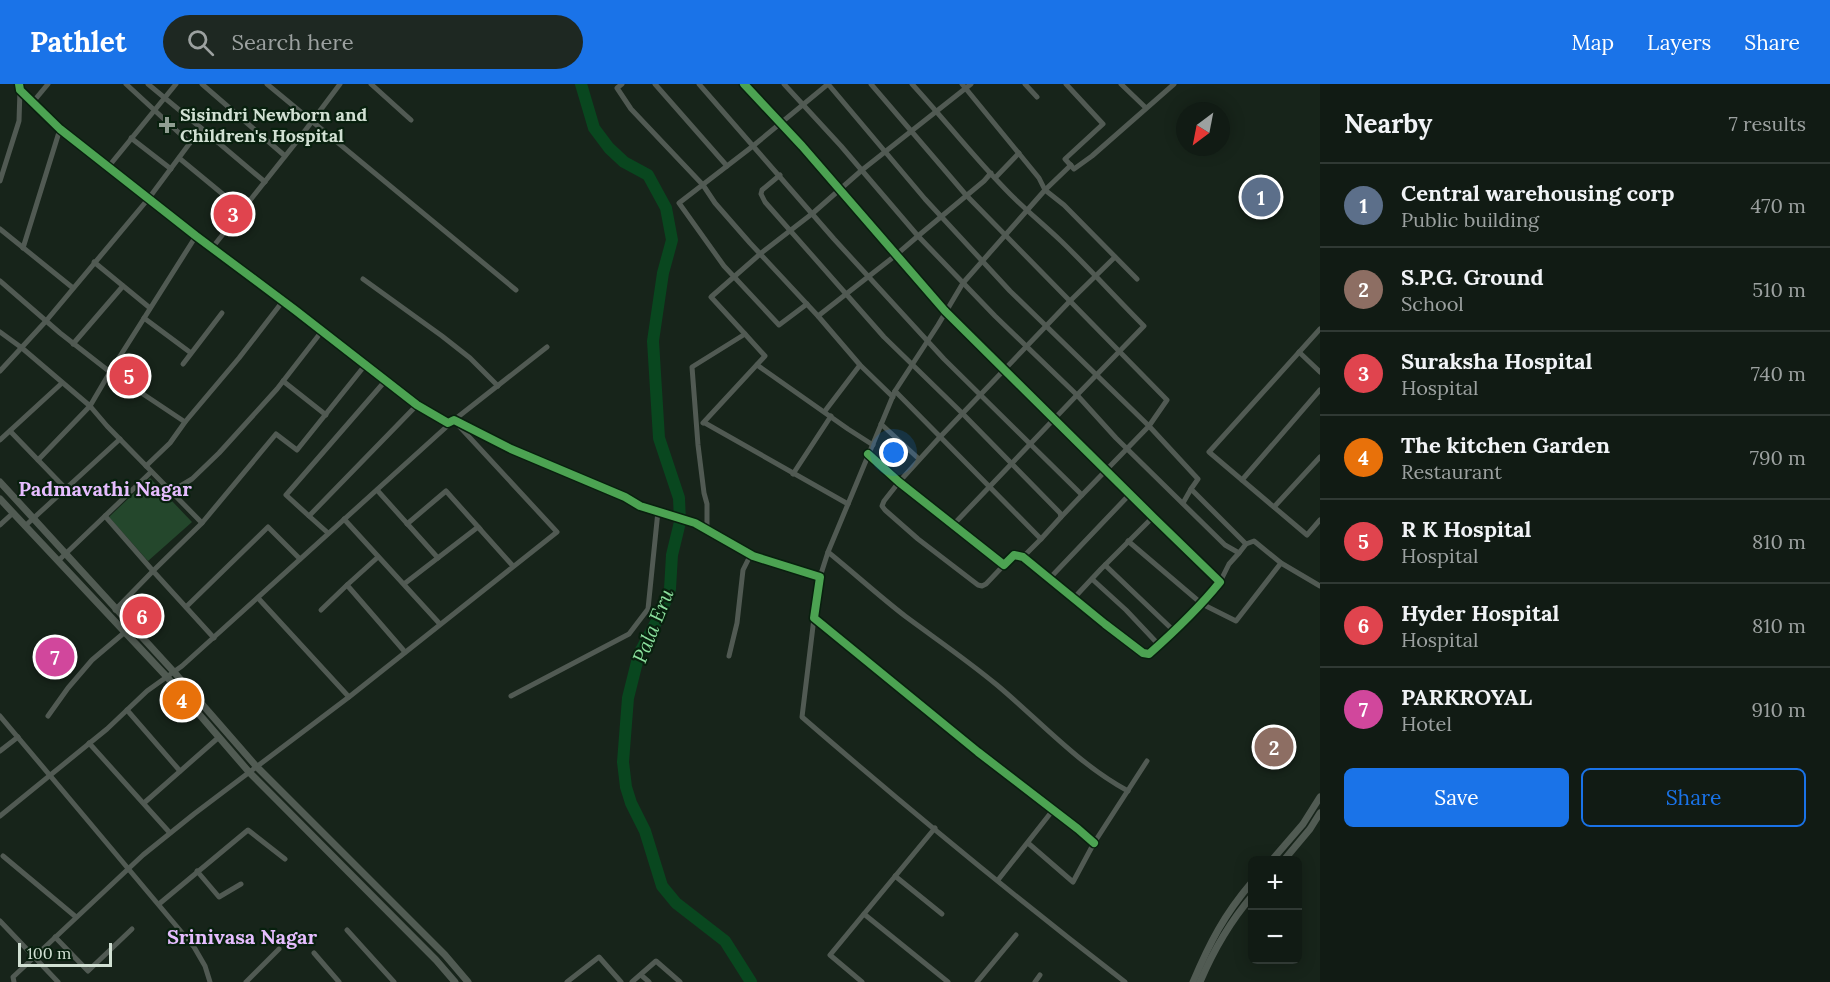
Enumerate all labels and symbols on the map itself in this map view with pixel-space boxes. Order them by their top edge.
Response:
north arrow [1176,102,1230,156]
place label: Sisindri Newborn and Children's Hospital [180,103,367,147]
marker: Sisindri Newborn and Children's Hospital [158,116,176,134]
pin: 1 [1242,174,1280,220]
pin: 3 [214,192,252,236]
pin: 5 [110,354,148,398]
your location [879,438,908,467]
district label: Padmavathi Nagar [18,476,192,501]
water label: Pala Eru [626,585,679,666]
pin: 6 [122,594,162,638]
pin: 7 [36,634,74,680]
pin: 4 [162,678,201,722]
pin: 2 [1254,724,1294,770]
district label: Srinivasa Nagar [167,924,317,949]
scale bar [18,940,112,968]

